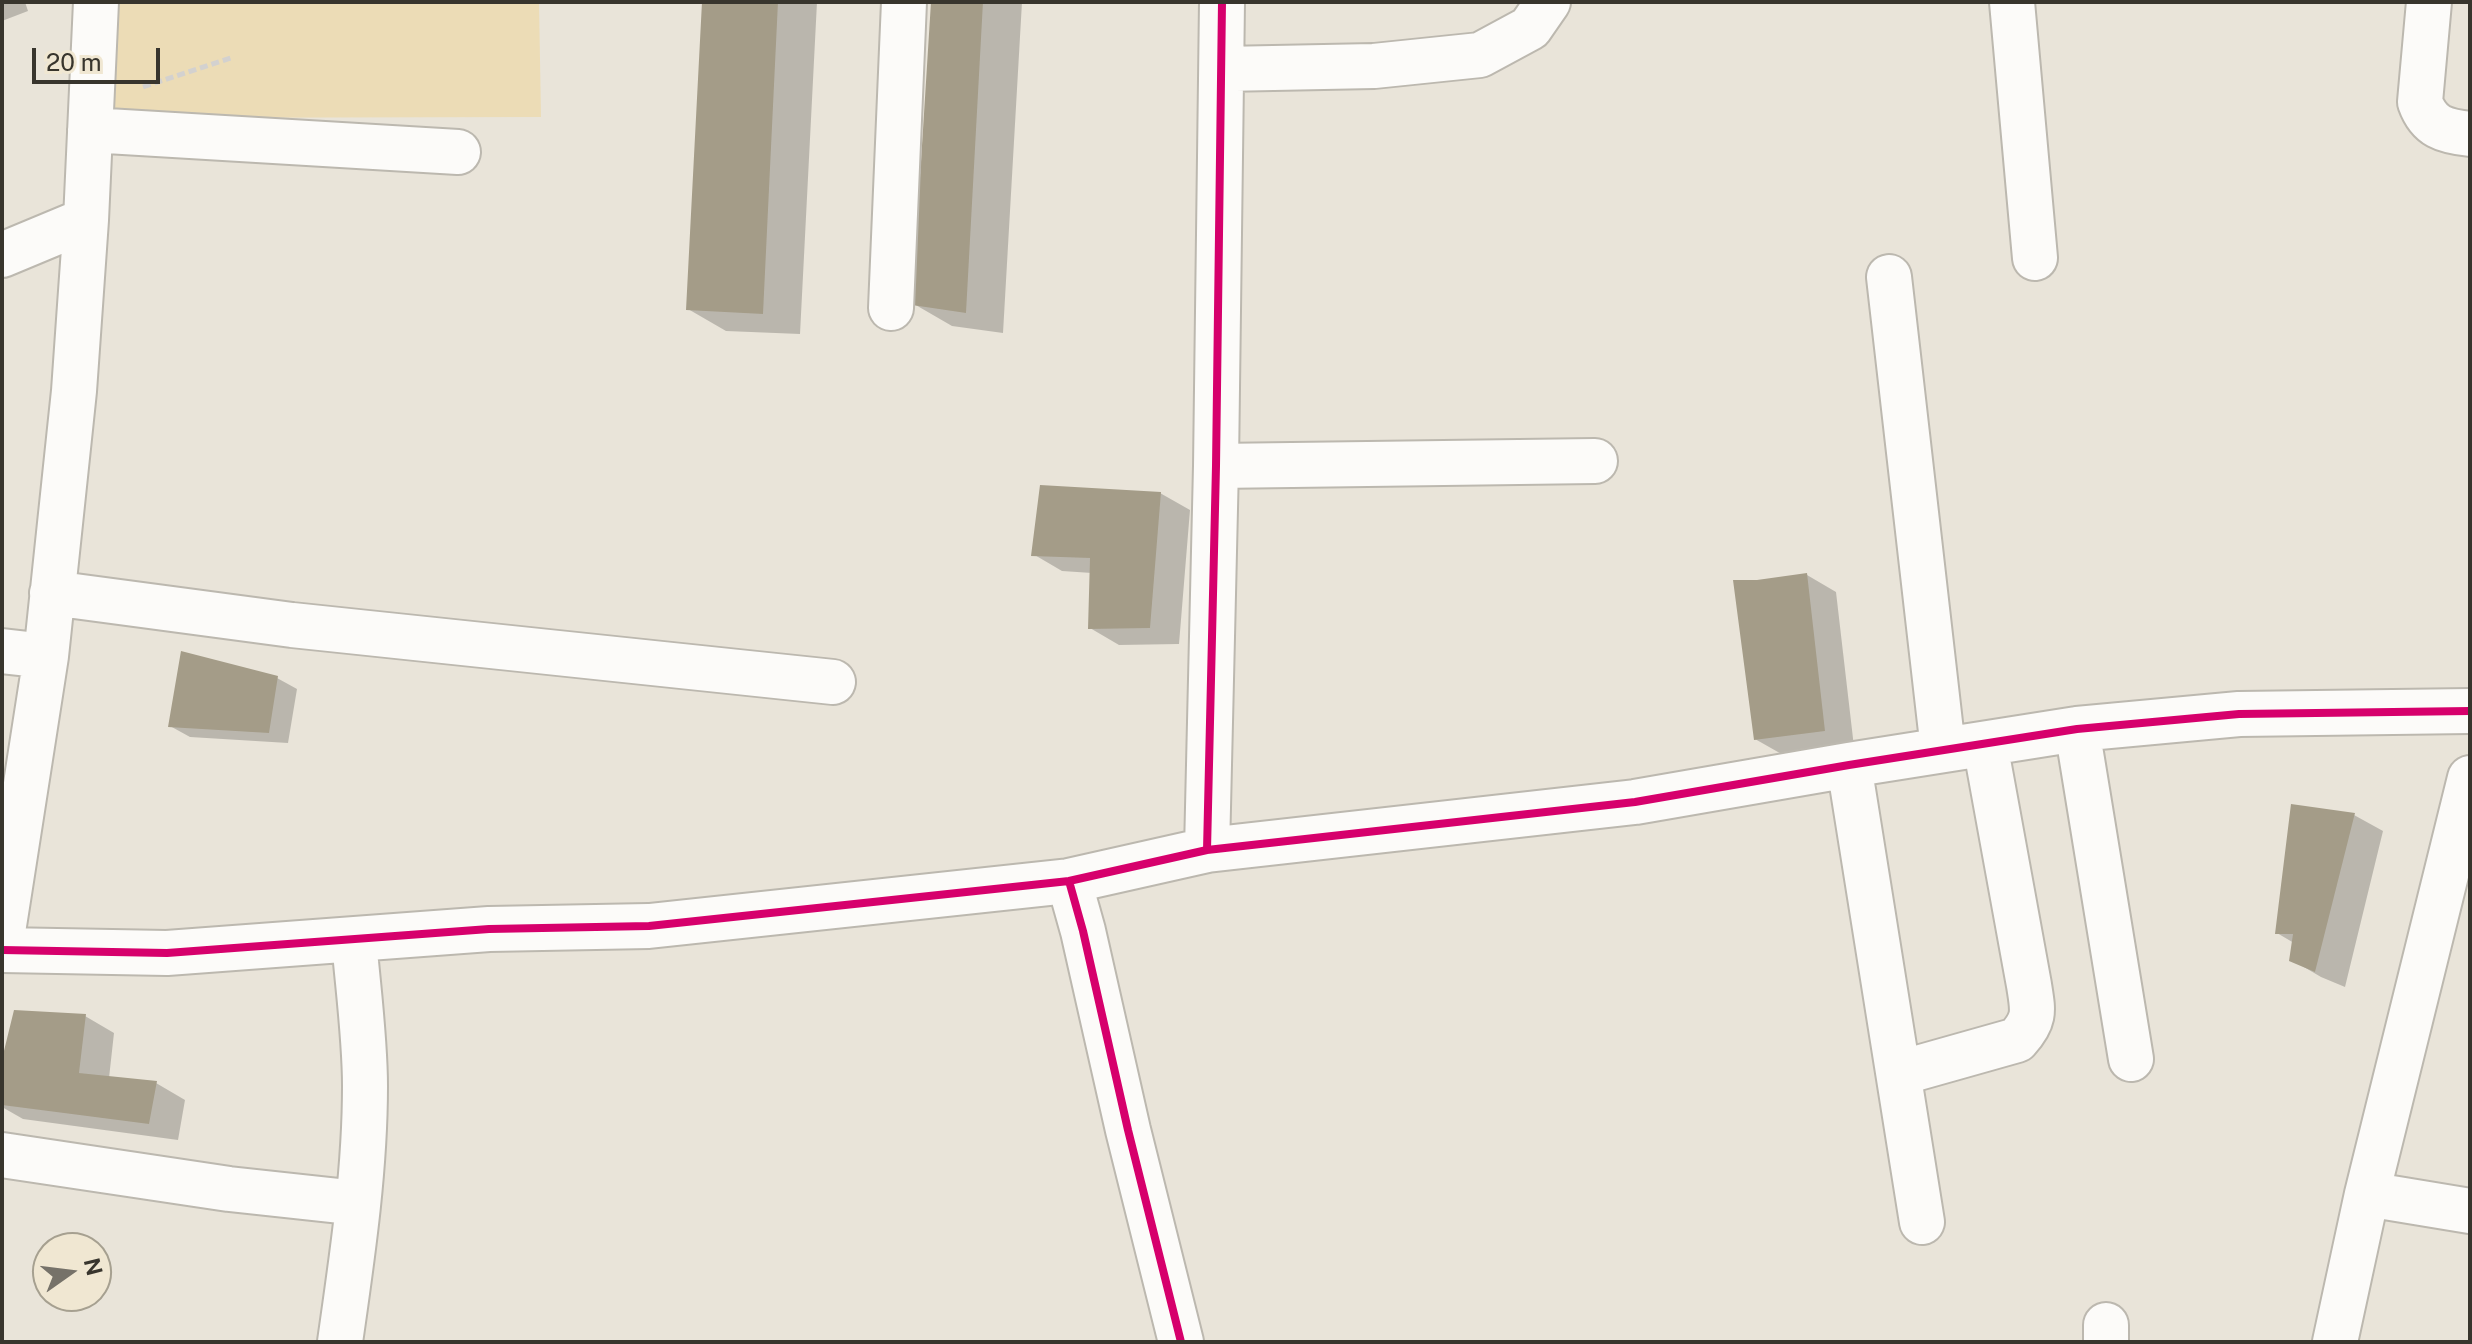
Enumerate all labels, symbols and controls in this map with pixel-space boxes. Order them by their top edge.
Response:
scale bar [36,32,164,82]
text: 20 m [46,48,102,76]
north arrow [32,1232,112,1312]
text: N [79,1255,108,1278]

